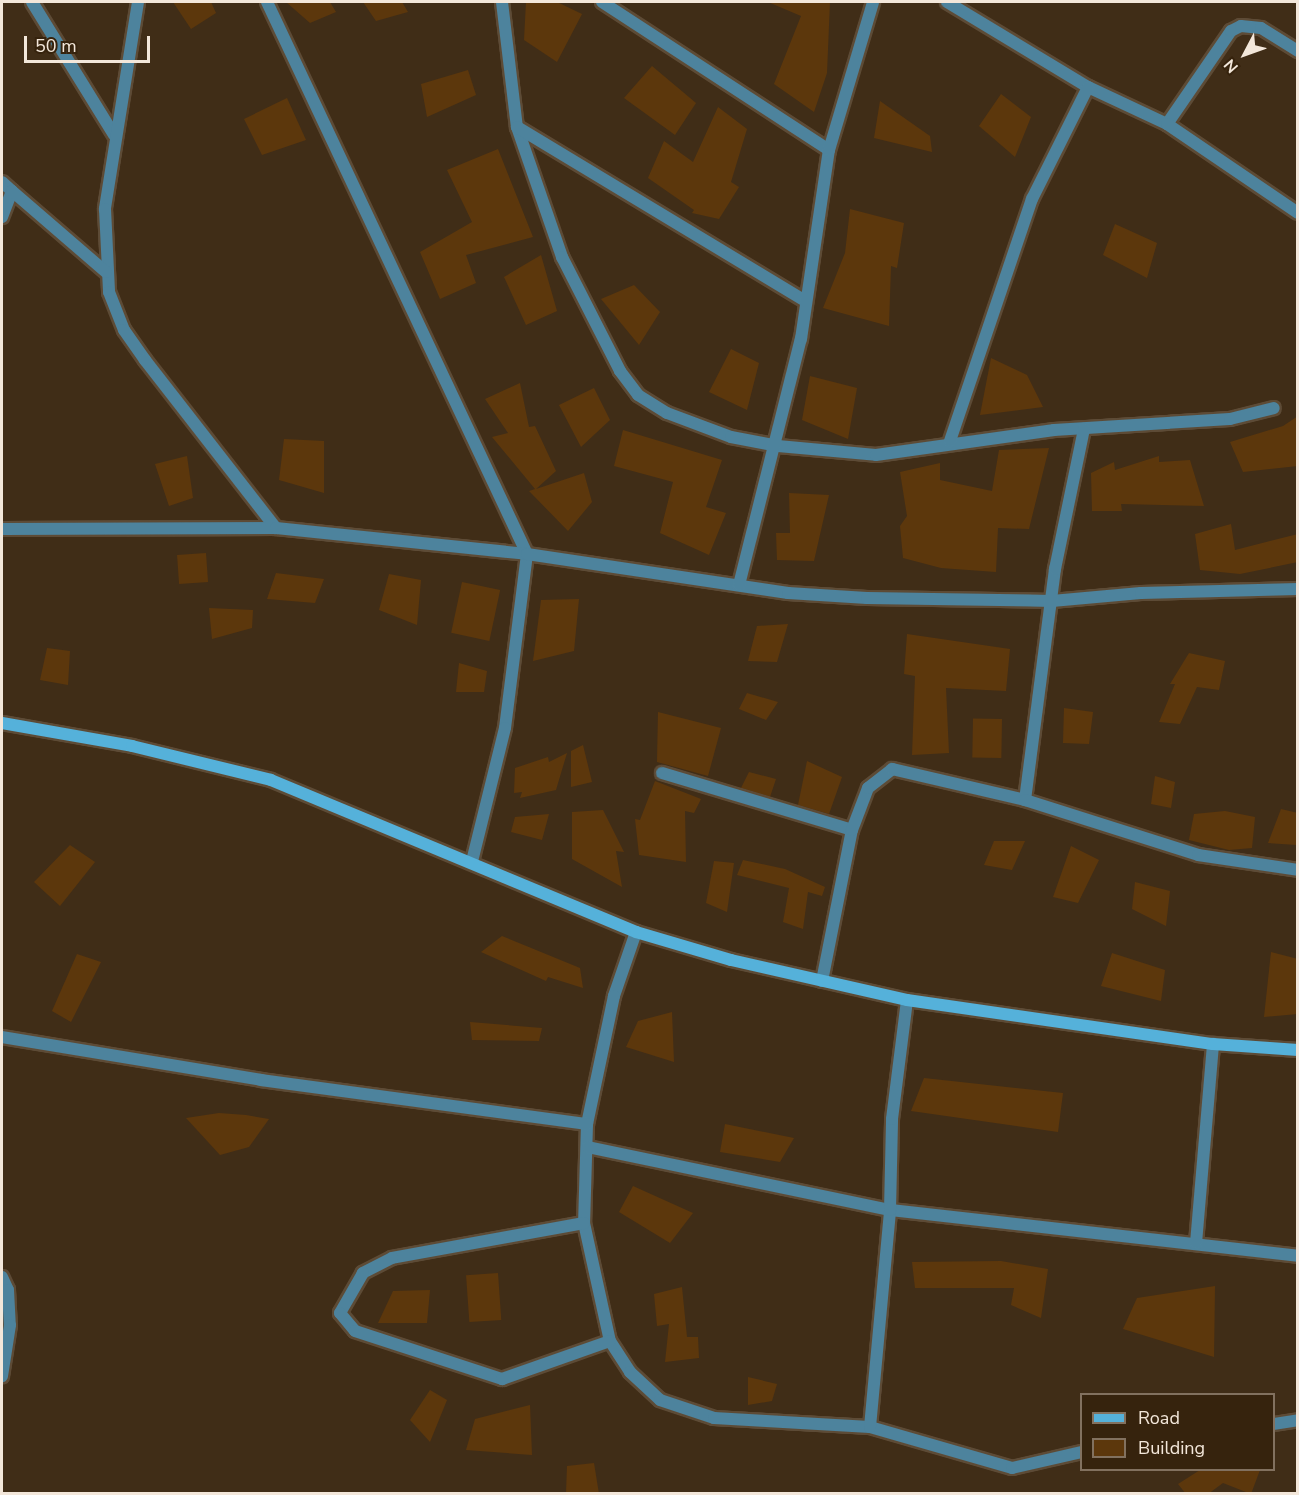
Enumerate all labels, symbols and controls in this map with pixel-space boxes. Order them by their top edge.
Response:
scale bar [27,24,153,62]
north arrow [1215,24,1275,84]
text: 50 m [35,34,77,58]
text: N [1219,54,1244,78]
legend [1080,1393,1275,1471]
text: Road [1138,1406,1180,1430]
text: Building [1138,1436,1205,1460]

